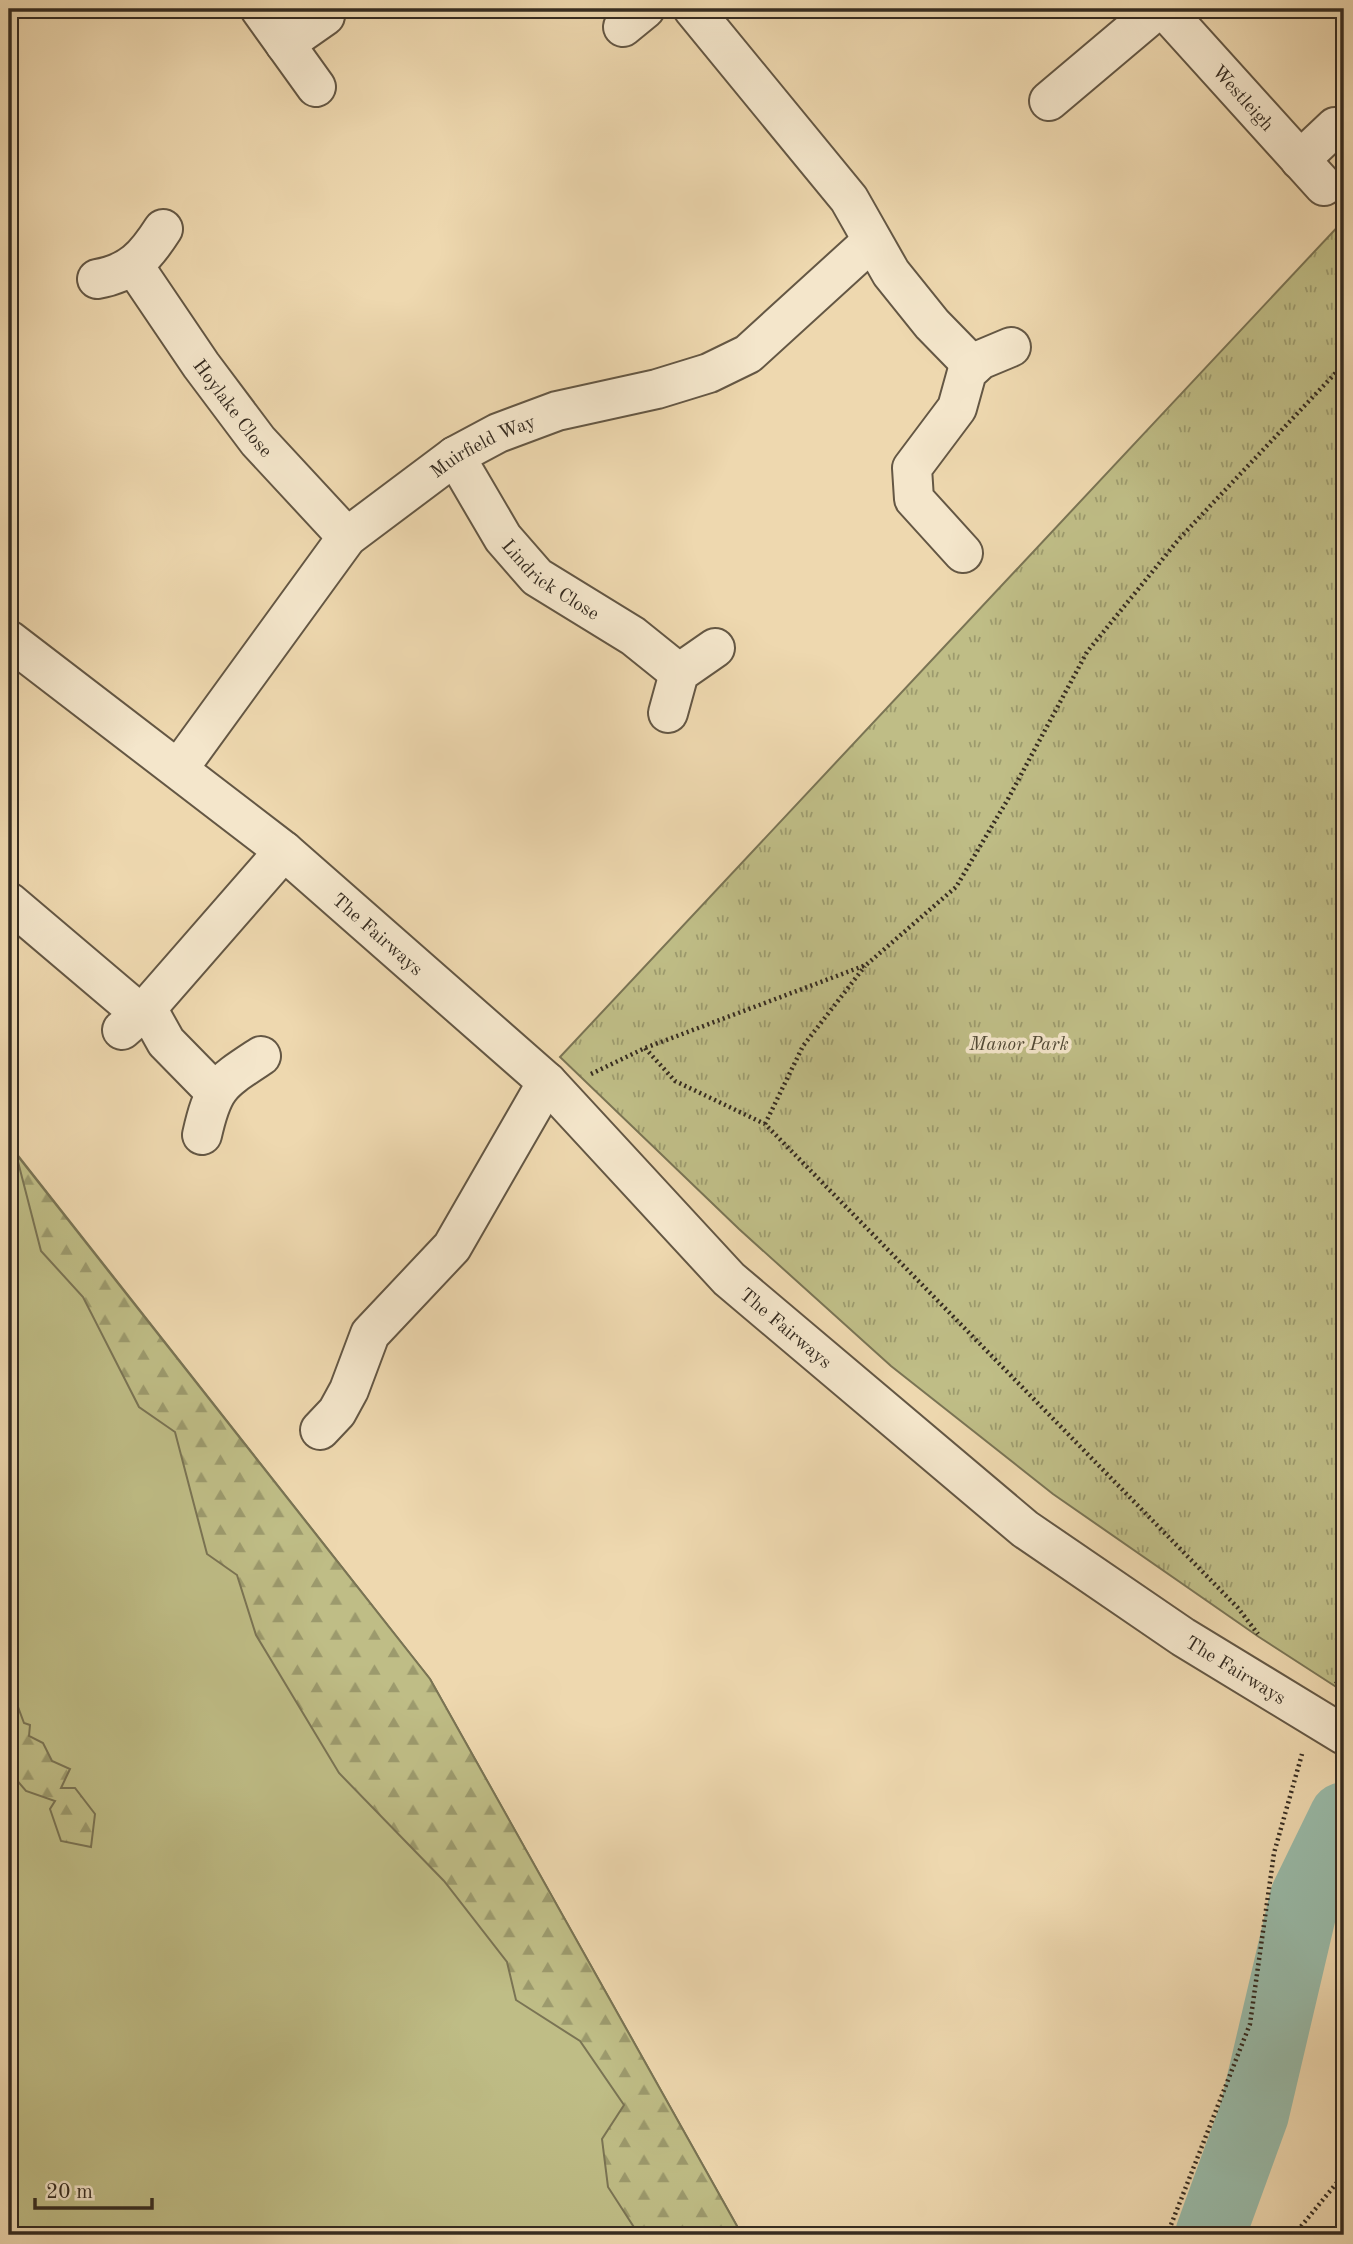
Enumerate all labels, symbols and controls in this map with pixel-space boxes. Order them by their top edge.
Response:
street label: Westleigh [1207,62,1276,136]
street label: Hoylake Close [188,357,275,462]
street label: Muirfield Way [428,413,538,483]
street label: Lindrick Close [497,537,602,625]
street label: The Fairways [328,891,425,980]
park label: Manor Park [968,1036,1069,1055]
street label: The Fairways [735,1286,834,1373]
street label: The Fairways [1181,1634,1288,1709]
scale bar [35,2167,152,2211]
text: 20 m [46,2182,93,2203]

